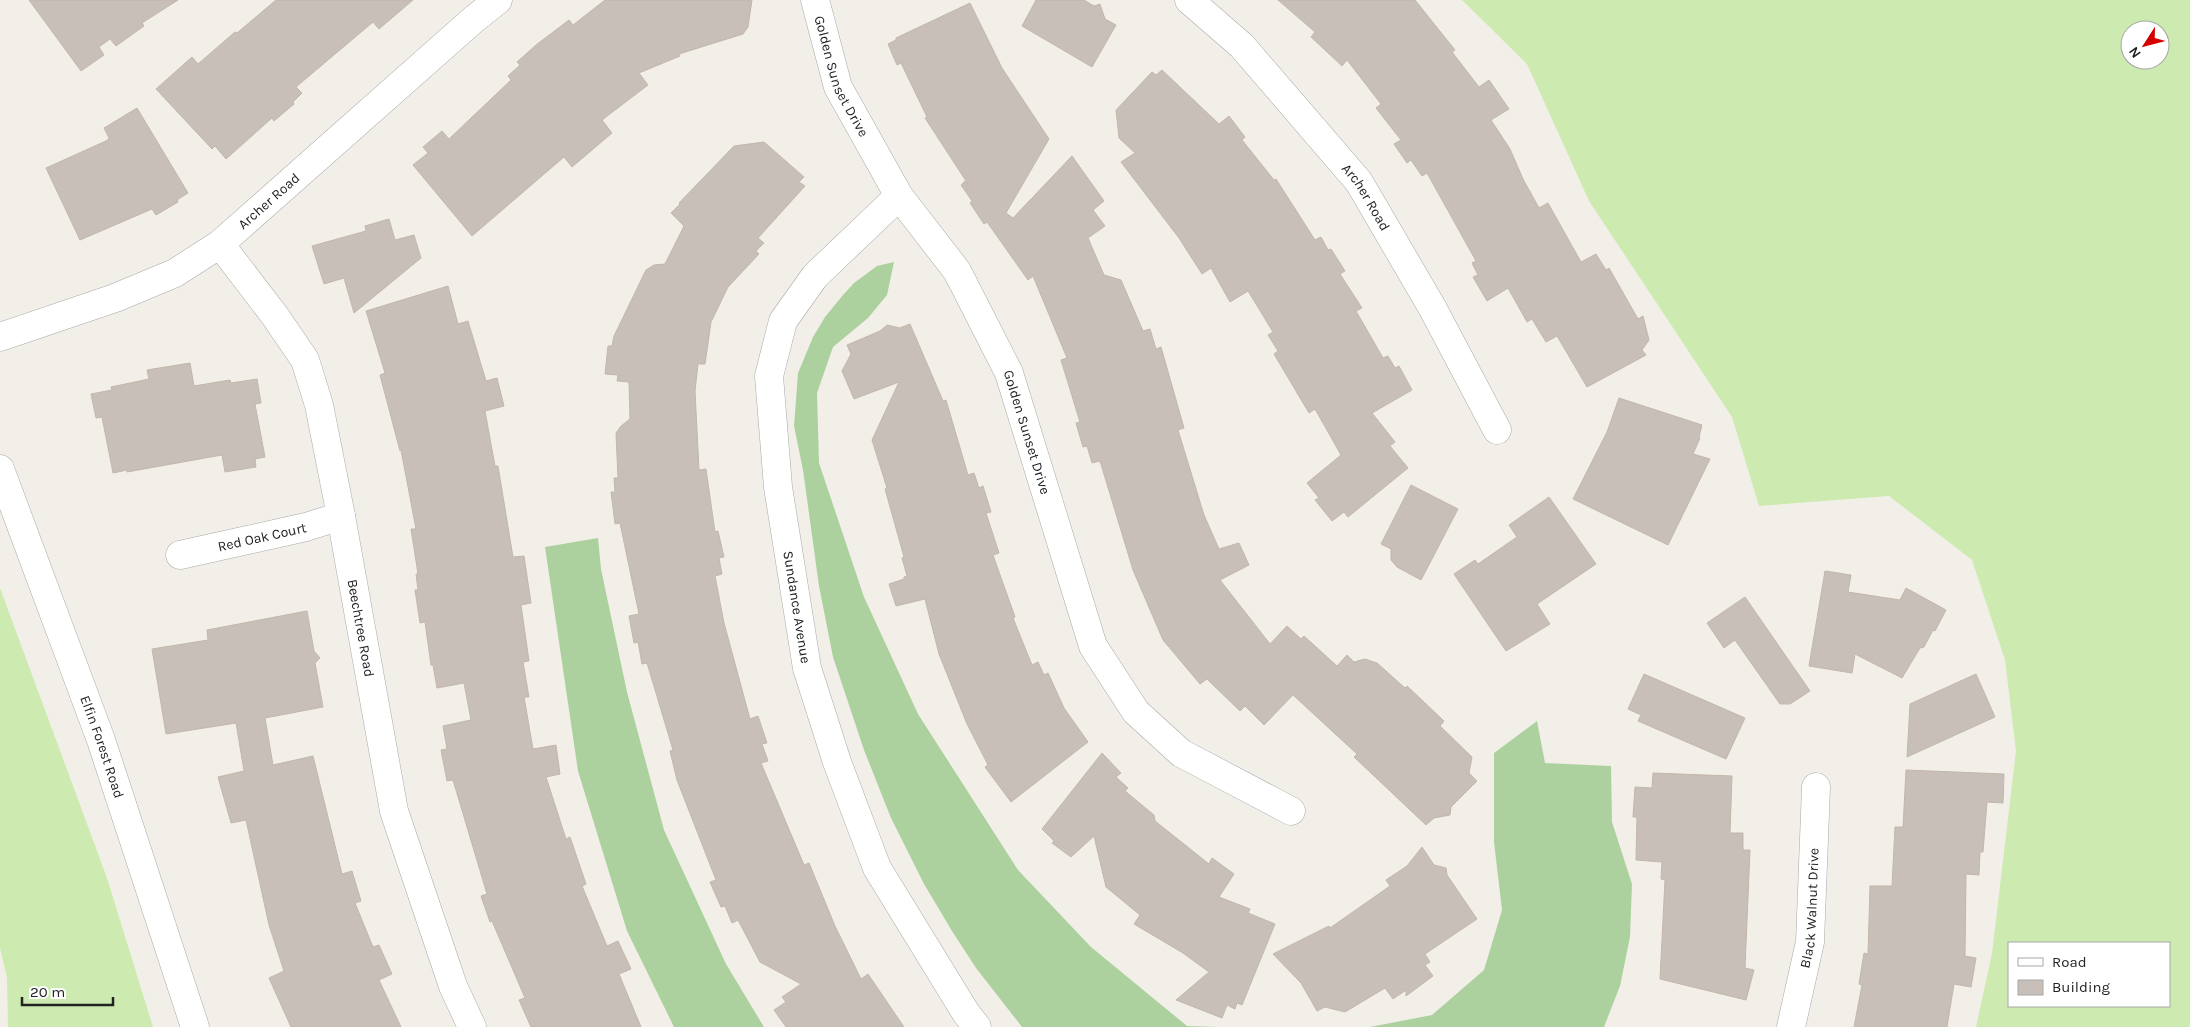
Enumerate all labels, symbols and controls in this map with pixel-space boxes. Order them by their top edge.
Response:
street label: Golden Sunset Drive [811,14,873,140]
north arrow [2120,20,2170,70]
text: N [2125,43,2145,61]
street label: Archer Road [1338,160,1394,234]
street label: Archer Road [234,169,303,233]
street label: Golden Sunset Drive [1000,368,1054,496]
street label: Red Oak Court [216,519,308,555]
street label: Sundance Avenue [780,550,815,665]
street label: Beechtree Road [344,578,378,678]
street label: Elfin Forest Road [77,693,128,800]
street label: Black Walnut Drive [1796,847,1822,970]
legend [2008,942,2170,1007]
text: Road [2052,953,2087,971]
scale bar [22,974,114,1006]
text: Building [2052,978,2110,996]
text: 20 m [30,983,65,1001]

